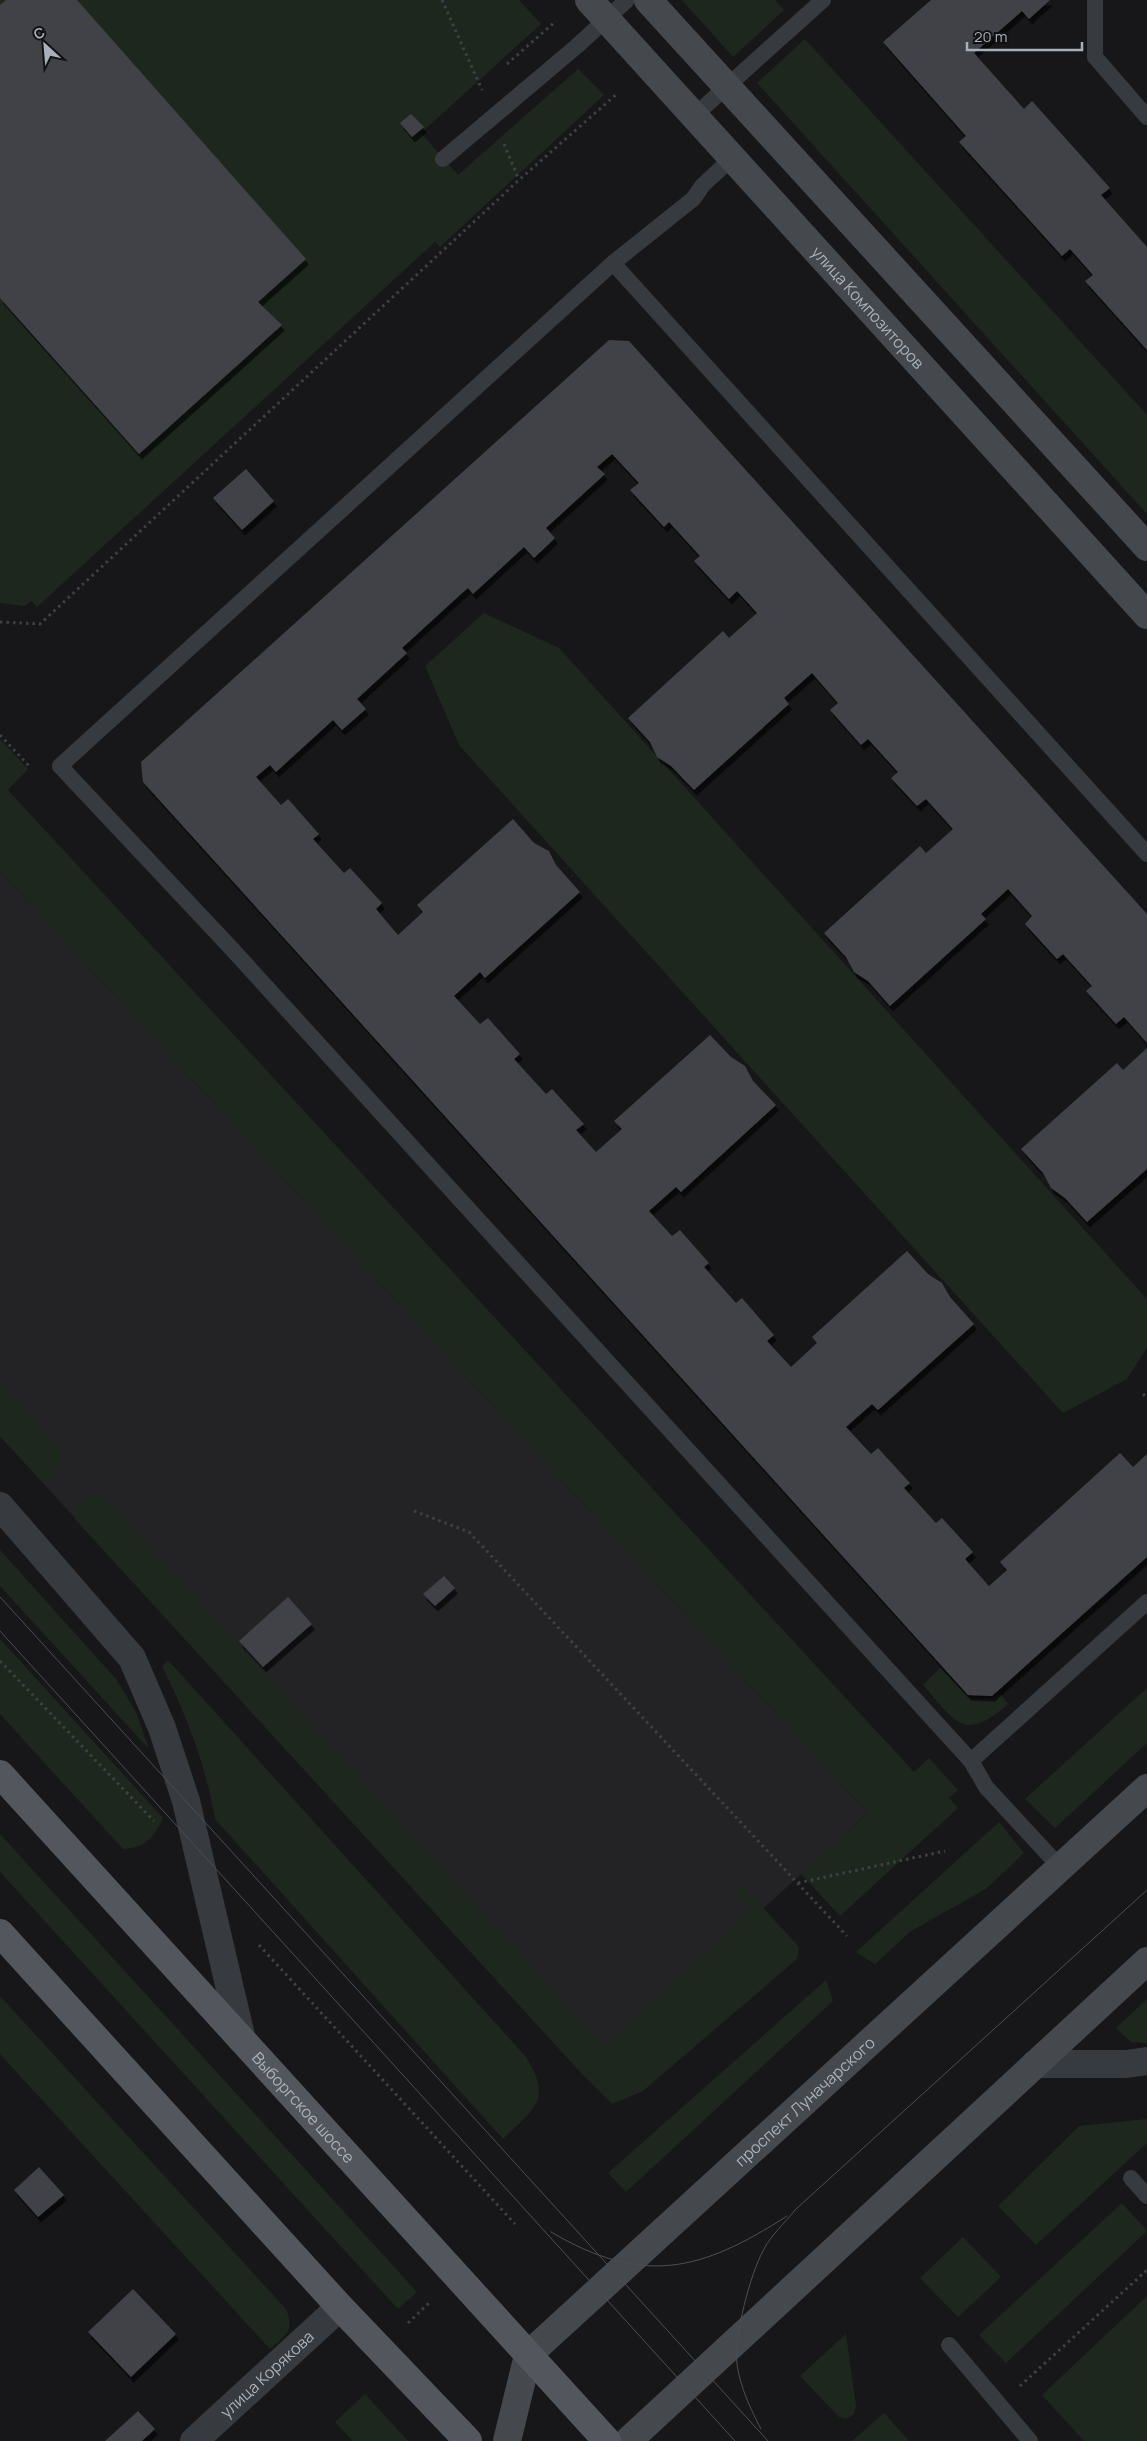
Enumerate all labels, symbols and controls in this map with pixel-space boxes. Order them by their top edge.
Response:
north arrow [20,20,70,70]
scale bar [967,20,1082,52]
text: С [30,22,48,44]
text: 20 m [974,26,1007,47]
street label: улица Композиторов [806,241,930,374]
street label: проспект Луначарского [730,2032,880,2171]
street label: Выборгское шоссе [247,2047,360,2168]
street label: улица Корякова [215,2325,319,2423]

